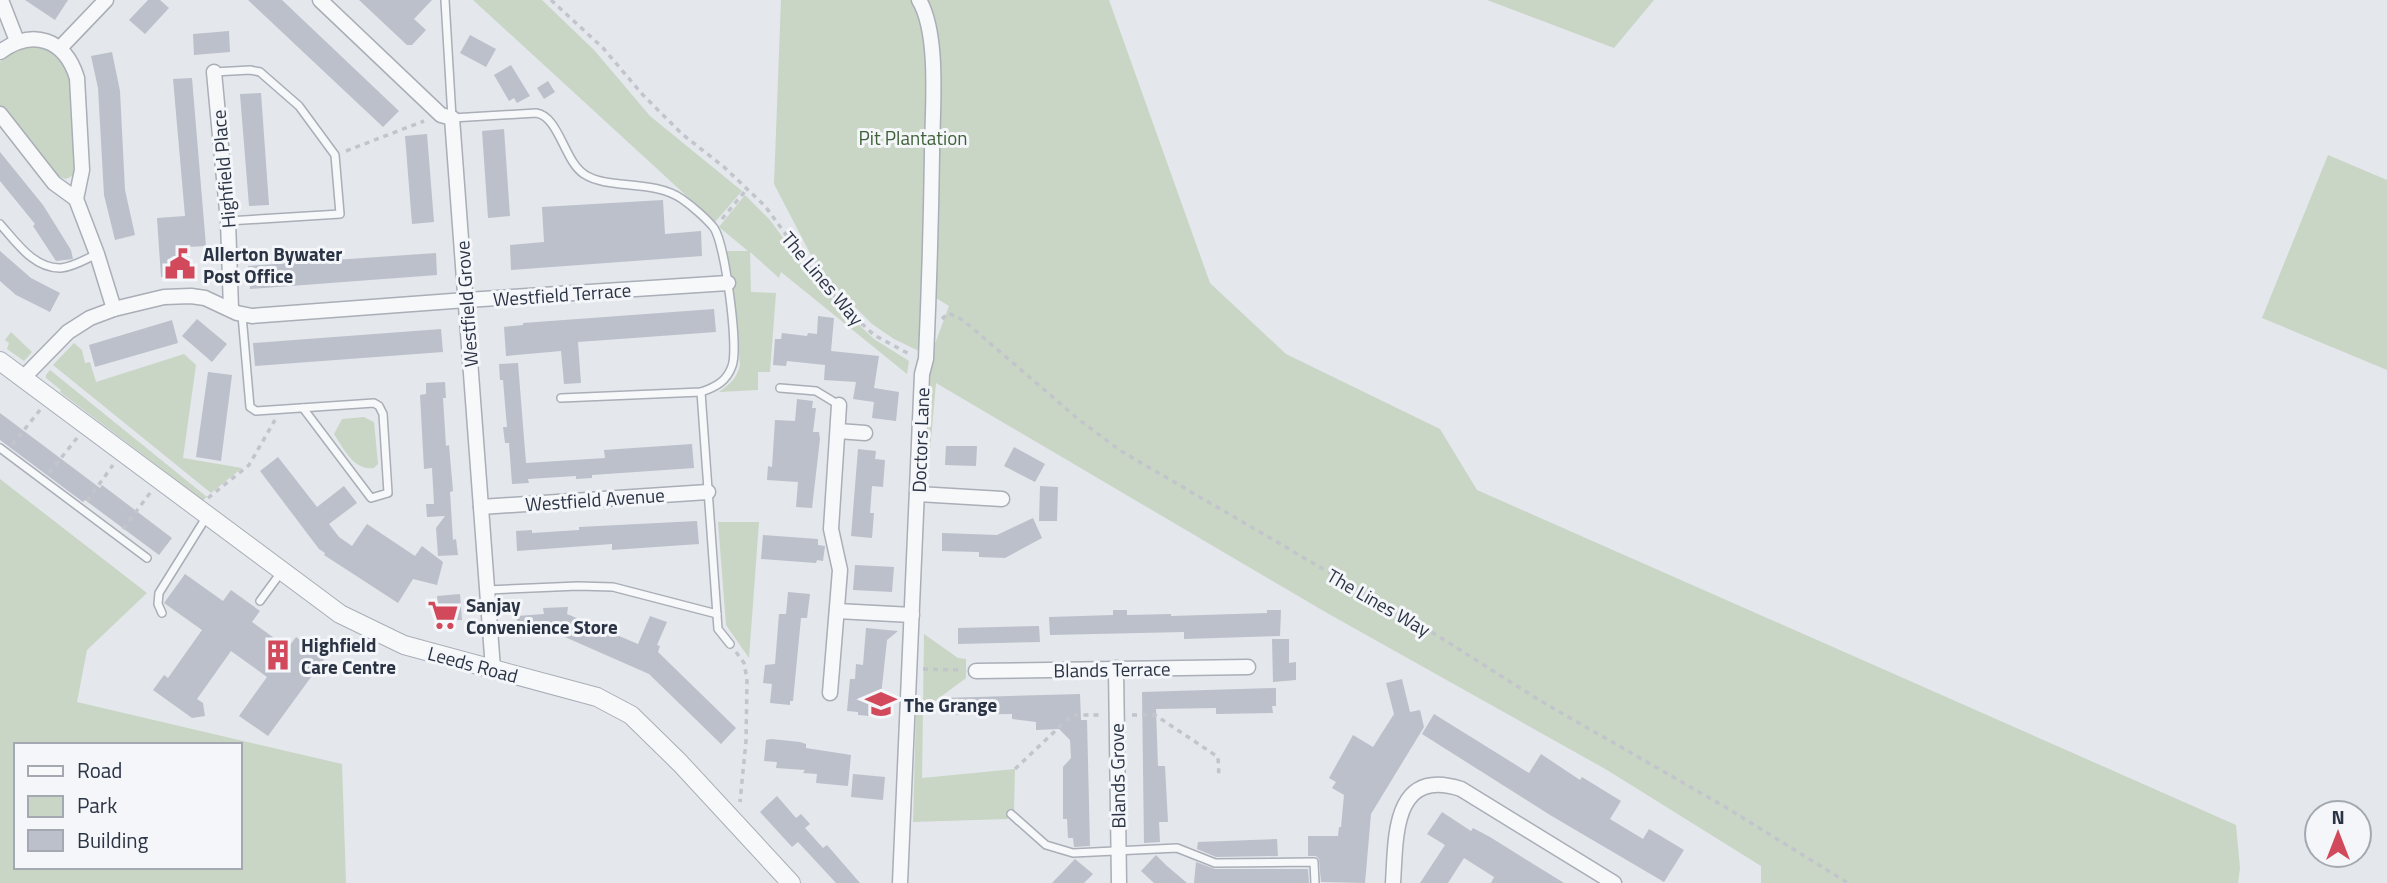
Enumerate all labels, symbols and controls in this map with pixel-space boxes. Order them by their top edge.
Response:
street label: Highfield Place [203,109,243,229]
park label: Pit Plantation [859,123,967,152]
street label: The Lines Way [775,225,871,331]
place label: Allerton Bywater Post Office [203,239,342,290]
street label: Westfield Grove [447,240,485,368]
public building icon: Allerton Bywater Post Office [163,247,197,281]
street label: Westfield Terrace [492,275,632,313]
street label: Doctors Lane [904,387,936,493]
street label: Westfield Avenue [524,480,666,518]
street label: The Lines Way [1322,561,1436,643]
place label: Sanjay Convenience Store [466,590,618,641]
supermarket icon: Sanjay Convenience Store [426,598,460,632]
place label: Highfield Care Centre [301,630,396,681]
building icon: Highfield Care Centre [261,638,295,672]
street label: Leeds Road [425,638,521,690]
street label: Blands Terrace [1053,653,1171,685]
school or university icon: The Grange [864,687,898,721]
place label: The Grange [904,690,997,719]
street label: Blands Grove [1102,723,1132,829]
legend [14,743,242,869]
text: Road [77,754,122,786]
text: Park [77,789,117,821]
north arrow [2303,799,2373,869]
text: N [2331,802,2345,831]
text: Building [77,824,149,856]

